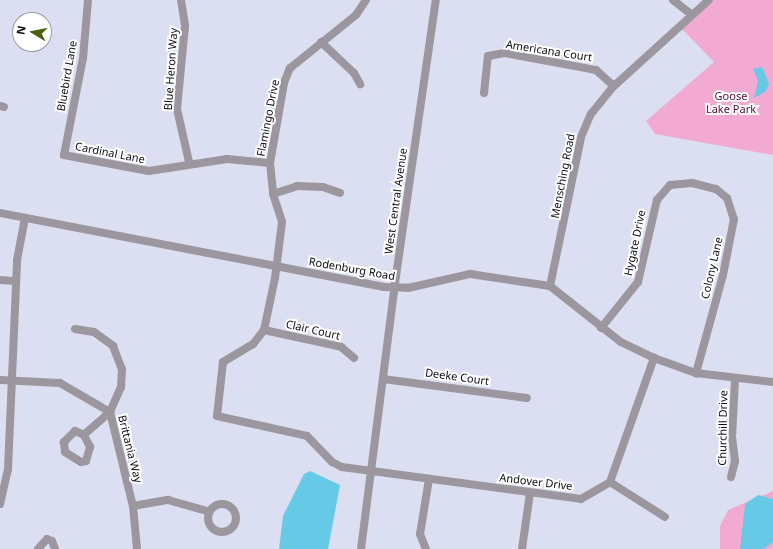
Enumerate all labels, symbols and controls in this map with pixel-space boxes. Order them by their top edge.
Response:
north arrow [12,12,52,52]
text: N [13,24,29,36]
street label: Blue Heron Way [162,27,180,111]
street label: Americana Court [505,38,593,64]
street label: Bluebird Lane [54,40,80,112]
street label: Flamingo Drive [254,78,282,158]
park label: Goose Lake Park [706,90,756,116]
street label: Mensching Road [548,133,578,219]
street label: Cardinal Lane [74,140,146,166]
street label: West Central Avenue [382,147,410,255]
street label: Hygate Drive [622,209,648,277]
street label: Colony Lane [698,236,726,300]
street label: Rodenburg Road [308,255,396,283]
street label: Clair Court [285,317,341,343]
street label: Deeke Court [424,366,490,388]
street label: Churchill Drive [716,390,730,466]
street label: Brittania Way [115,414,145,484]
street label: Andover Drive [499,471,573,493]

